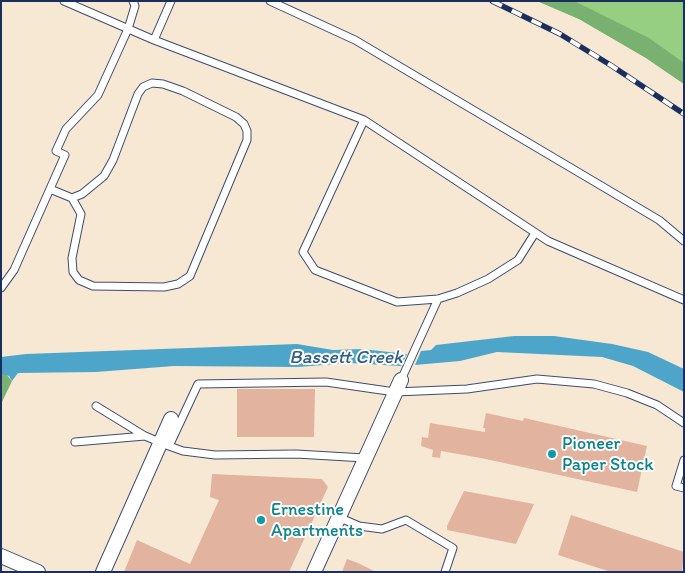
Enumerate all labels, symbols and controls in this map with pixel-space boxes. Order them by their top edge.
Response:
water label: Bassett Creek [289,347,403,369]
place label: Pioneer Paper Stock [562,433,654,476]
marker: Pioneer Paper Stock [546,448,558,460]
place label: Ernestine Apartments [271,499,363,542]
marker: Ernestine Apartments [255,514,267,526]

